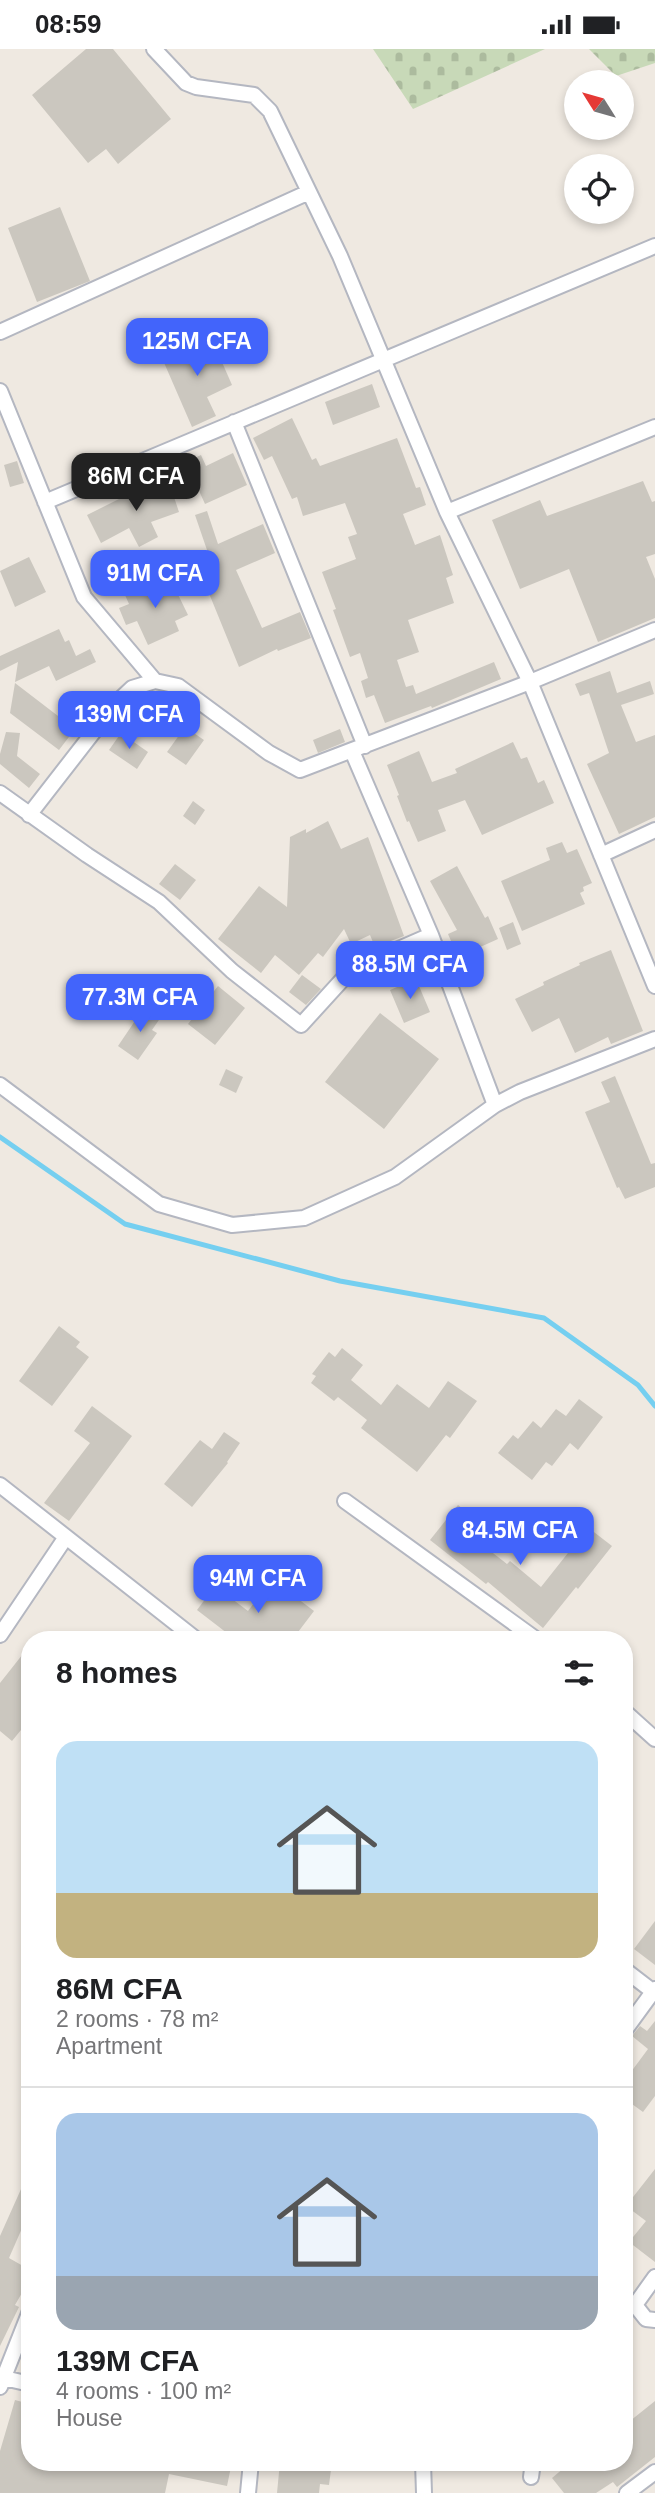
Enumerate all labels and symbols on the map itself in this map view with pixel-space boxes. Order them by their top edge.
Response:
north arrow [564,70,634,140]
pin: 125M CFA [125,319,269,378]
pin: 86M CFA [71,454,201,513]
pin: 91M CFA [90,551,220,610]
pin: 139M CFA [57,691,201,751]
pin: 88.5M CFA [330,941,490,1001]
pin: 77.3M CFA [60,975,220,1034]
pin: 84.5M CFA [440,1507,600,1567]
pin: 94M CFA [193,1555,323,1615]

